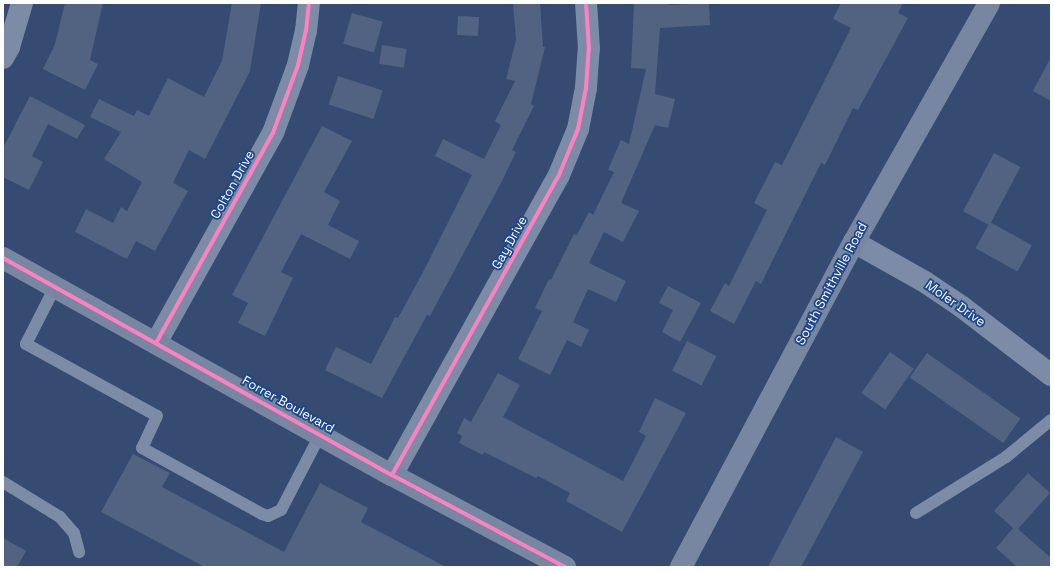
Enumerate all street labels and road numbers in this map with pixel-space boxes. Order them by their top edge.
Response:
street label: Colton Drive [208,148,258,222]
street label: Gay Drive [489,214,531,272]
street label: South Smithville Road [793,220,871,348]
street label: Moler Drive [922,278,988,330]
street label: Forrer Boulevard [239,373,337,437]

